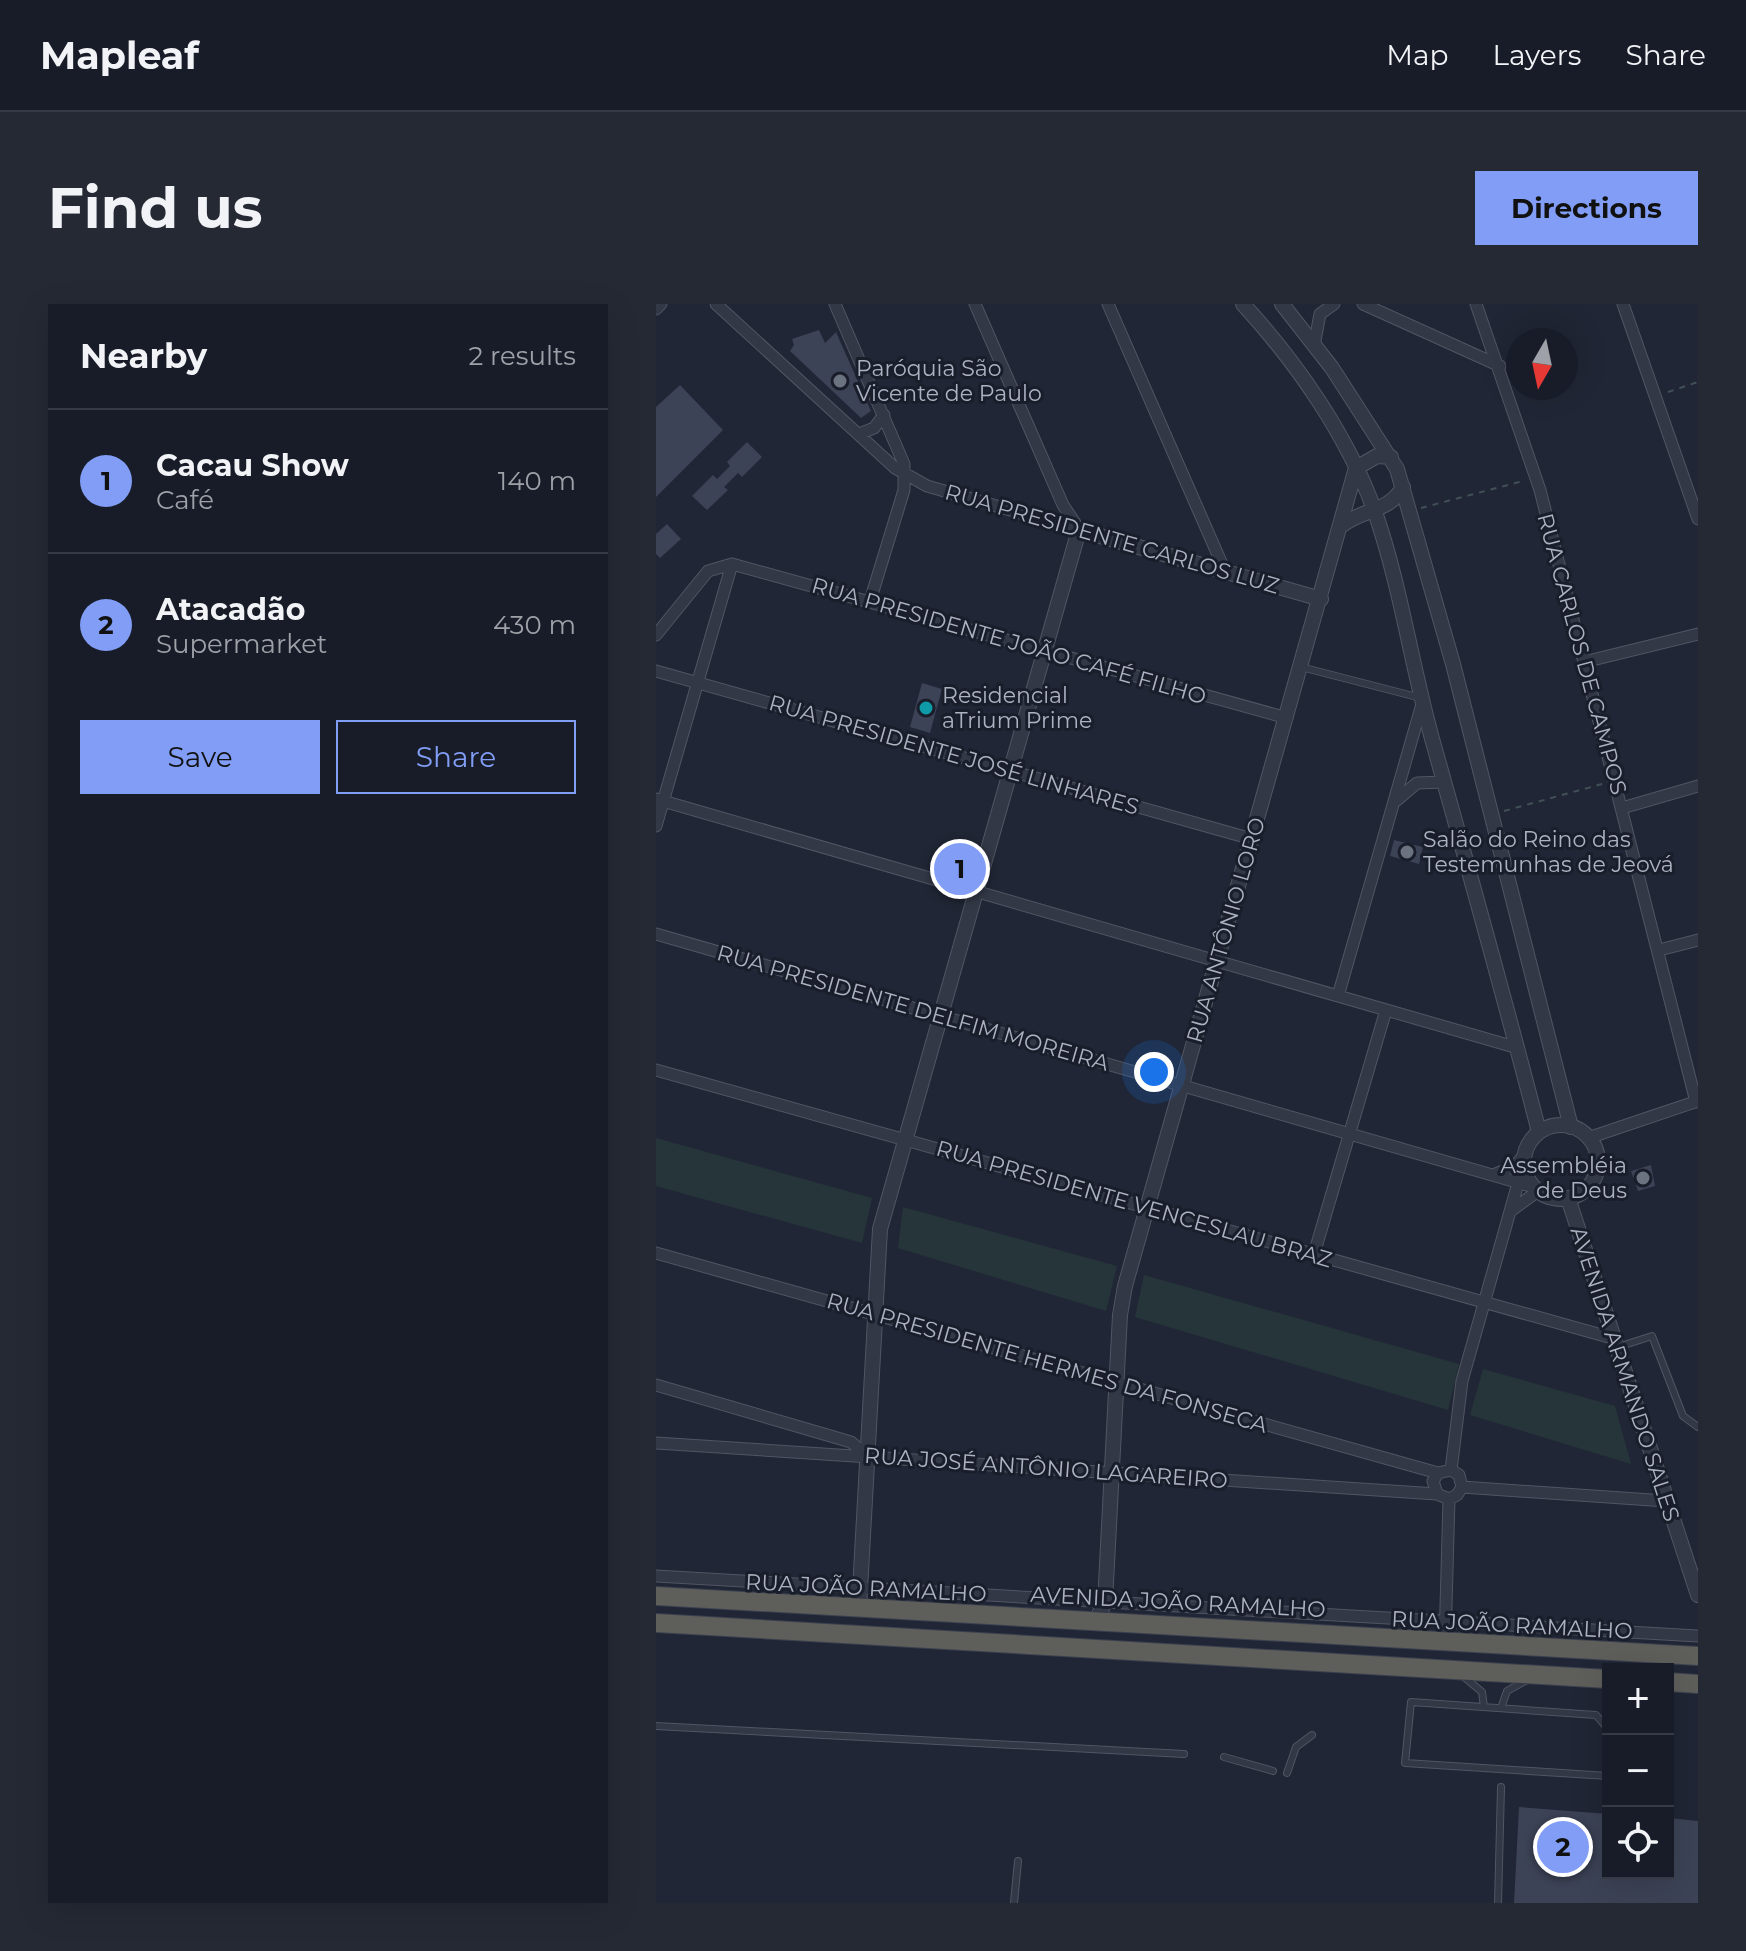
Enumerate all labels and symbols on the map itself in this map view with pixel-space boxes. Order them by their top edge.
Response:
north arrow [1506,328,1578,400]
place label: Paróquia São Vicente de Paulo [856,355,1042,407]
marker: Paróquia São Vicente de Paulo [831,372,849,390]
street label: RUA PRESIDENTE CARLOS LUZ [942,478,1282,600]
street label: RUA CARLOS DE CAMPOS [1531,510,1633,798]
street label: RUA PRESIDENTE JOÃO CAFÉ FILHO [809,572,1209,710]
place label: Residencial aTrium Prime [942,682,1092,734]
street label: RUA PRESIDENTE JOSÉ LINHARES [766,689,1142,821]
marker: Residencial aTrium Prime [917,699,935,717]
street label: RUA ANTÔNIO LORO [1181,814,1271,1046]
place label: Salão do Reino das Testemunhas de Jeová [1423,826,1674,878]
pin: 1 [934,839,986,899]
marker: Salão do Reino das Testemunhas de Jeová [1398,843,1416,861]
street label: RUA PRESIDENTE DELFIM MOREIRA [714,939,1112,1077]
your location [1134,1052,1174,1092]
street label: RUA PRESIDENTE VENCESLAU BRAZ [933,1134,1335,1274]
place label: Assembléia de Deus [1500,1152,1627,1204]
marker: Assembléia de Deus [1634,1169,1652,1187]
street label: AVENIDA ARMANDO SALES [1565,1223,1685,1525]
street label: RUA PRESIDENTE HERMES DA FONSECA [824,1287,1271,1439]
street label: RUA JOSÉ ANTÔNIO LAGAREIRO [863,1442,1229,1494]
street label: RUA JOÃO RAMALHO [745,1568,987,1608]
street label: AVENIDA JOÃO RAMALHO [1030,1581,1326,1623]
street label: RUA JOÃO RAMALHO [1391,1605,1633,1645]
pin: 2 [1537,1817,1589,1877]

